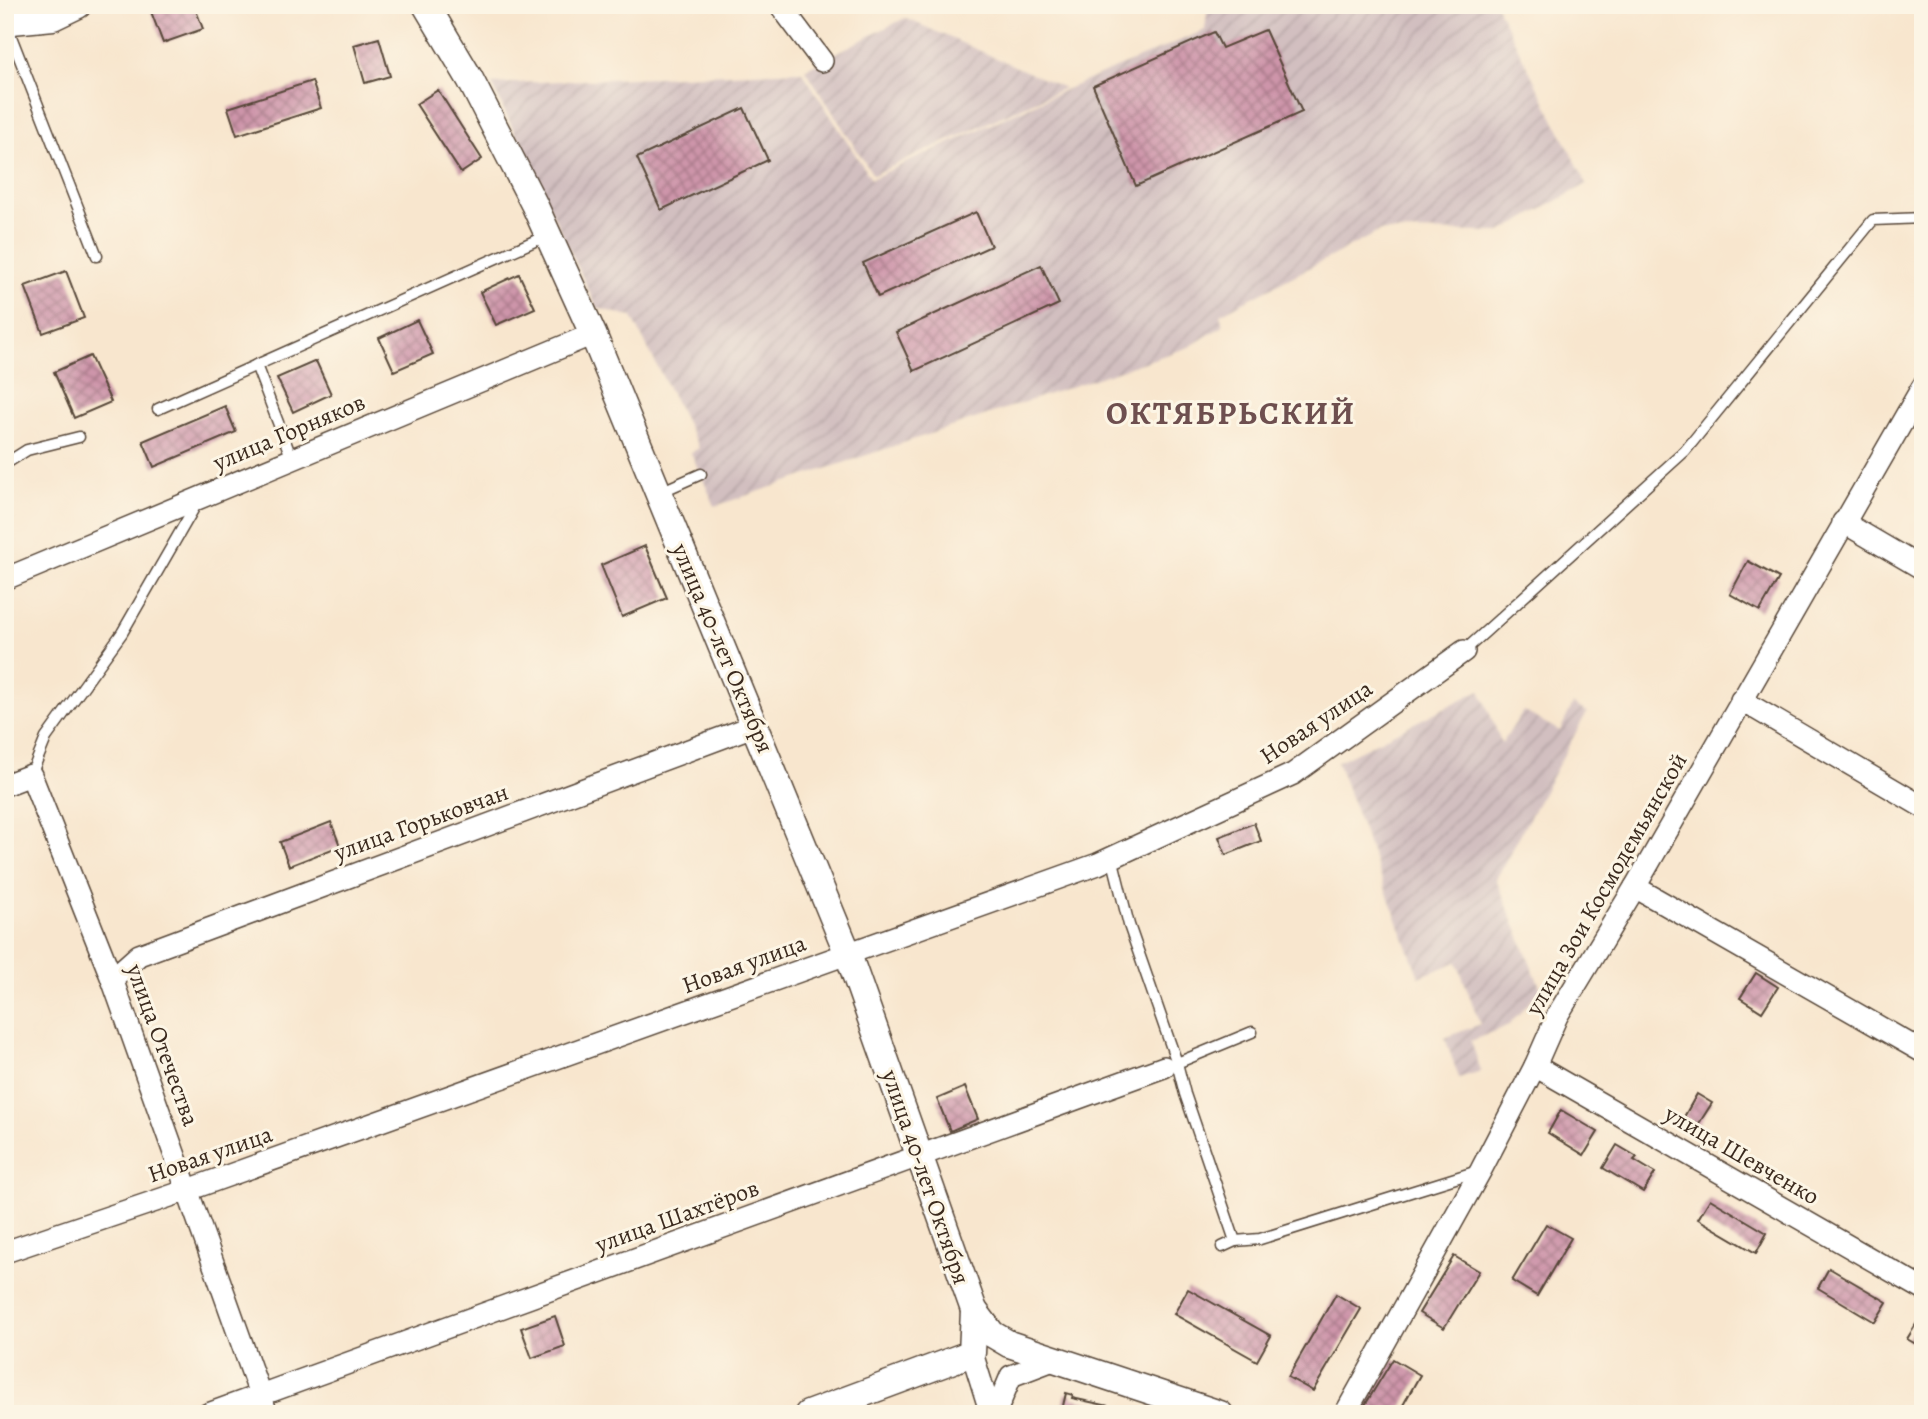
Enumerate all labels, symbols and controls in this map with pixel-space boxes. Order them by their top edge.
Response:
street label: улица Горняков [207,386,370,479]
district label: ОКТЯБРЬСКИЙ [1106,391,1356,435]
street label: улица 40-лет Октября [664,537,782,758]
street label: Новая улица [1253,672,1379,772]
street label: улица Зои Космодемьянской [1517,747,1694,1022]
street label: улица Горьковчан [328,776,513,869]
street label: Новая улица [678,927,810,1001]
street label: улица Отечества [119,959,207,1130]
street label: улица 40-лет Октября [874,1065,978,1288]
street label: улица Шевченко [1658,1097,1825,1212]
street label: Новая улица [143,1118,277,1190]
street label: улица Шахтёров [590,1172,763,1261]

